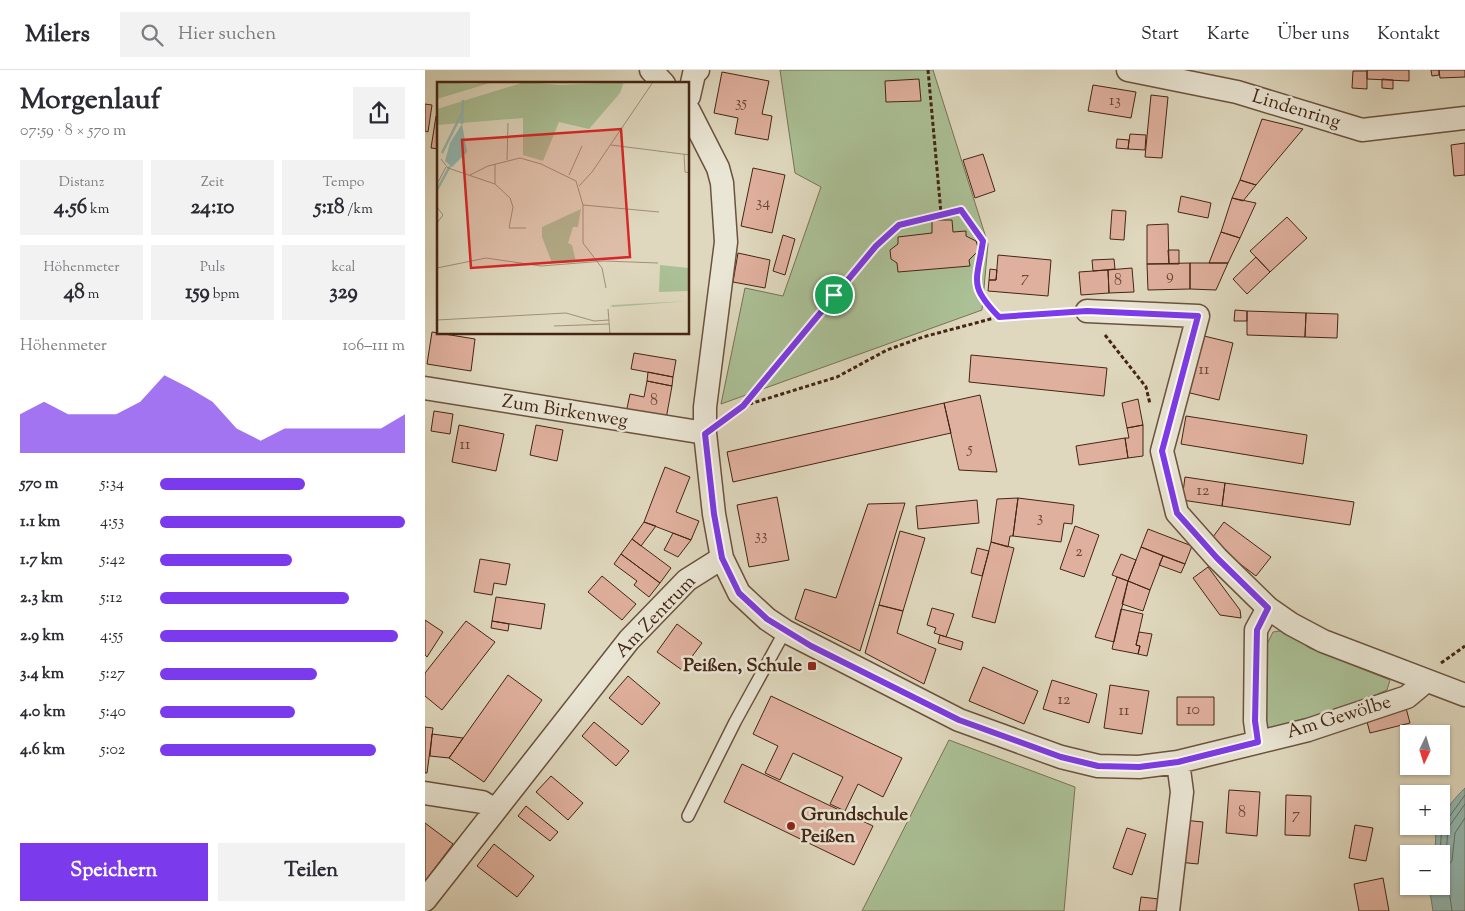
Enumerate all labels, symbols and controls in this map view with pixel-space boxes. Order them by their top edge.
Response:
search box [120,12,470,57]
text: Milers [25,18,90,52]
icon: search [138,21,166,49]
text: Hier suchen [178,21,276,48]
text: Start [1141,22,1179,48]
text: Karte [1207,22,1249,48]
text: Über uns [1277,22,1349,48]
text: Kontakt [1377,22,1440,48]
text: Morgenlauf [20,81,160,121]
inset map [437,82,690,335]
street label: Lindenring [1248,84,1344,136]
button: share [353,87,405,139]
house number: 13 [1109,90,1121,113]
house number: 35 [735,92,747,115]
text: 07:59 · 8 × 570 m [20,120,126,143]
text: Distanz [59,173,104,193]
text: Zeit [201,173,224,193]
text: Tempo [323,173,365,193]
house number: 34 [756,192,770,215]
text: 4.56 [54,193,87,223]
text: 24:10 [191,193,234,223]
text: 5:18 [314,193,345,223]
text: km [87,200,109,220]
text: /km [345,200,373,220]
text: Höhenmeter [44,258,120,278]
text: Puls [200,258,225,278]
text: kcal [331,258,356,278]
house number: 9 [1166,265,1174,288]
house number: 7 [1021,267,1029,290]
house number: 8 [1114,270,1122,293]
pin [813,274,855,316]
text: 48 [64,278,85,308]
text: 159 [185,278,210,308]
text: 329 [329,278,358,308]
icon: arrive [820,281,848,309]
text: m [85,285,99,305]
text: bpm [210,285,240,305]
text: Höhenmeter [20,335,107,358]
text: 106–111 m [343,335,405,358]
house number: 11 [1199,359,1210,382]
street label: Zum Birkenweg [500,389,630,435]
house number: 8 [650,390,658,413]
house number: 11 [460,434,471,457]
house number: 5 [966,438,973,461]
text: 570 m [20,473,58,496]
text: 5:34 [100,473,124,496]
house number: 12 [1197,480,1210,503]
house number: 3 [1037,507,1043,530]
text: 1.1 km [20,511,60,534]
text: 4:53 [100,511,124,534]
house number: 33 [755,525,767,548]
house number: 2 [1075,541,1083,564]
text: 1.7 km [20,549,63,572]
text: 5:42 [100,549,125,572]
street label: Am Zentrum [609,569,703,665]
text: 2.3 km [20,587,63,610]
text: 5:12 [100,587,123,610]
text: 2.9 km [20,625,64,648]
text: 4:55 [100,625,123,648]
place label: Peißen, Schule [683,653,802,680]
marker: Peißen, Schule [806,660,818,672]
text: 3.4 km [20,663,64,686]
text: 5:27 [100,663,125,686]
house number: 12 [1058,689,1071,712]
street label: Am Gewölbe [1283,689,1395,747]
house number: 10 [1186,699,1200,722]
house number: 11 [1119,700,1130,723]
text: 4.0 km [20,701,66,724]
text: 5:40 [100,701,126,724]
north arrow [1400,725,1450,775]
map controls [1400,725,1450,895]
text: 4.6 km [20,739,65,762]
text: 5:02 [100,739,125,762]
button: + [1400,785,1450,835]
place label: Grundschule Peißen [801,802,908,851]
house number: 8 [1238,802,1246,825]
house number: 7 [1292,804,1300,827]
marker: Grundschule Peißen [785,820,797,832]
button: Speichern [20,843,208,901]
button: Teilen [218,843,405,901]
button: − [1400,845,1450,895]

